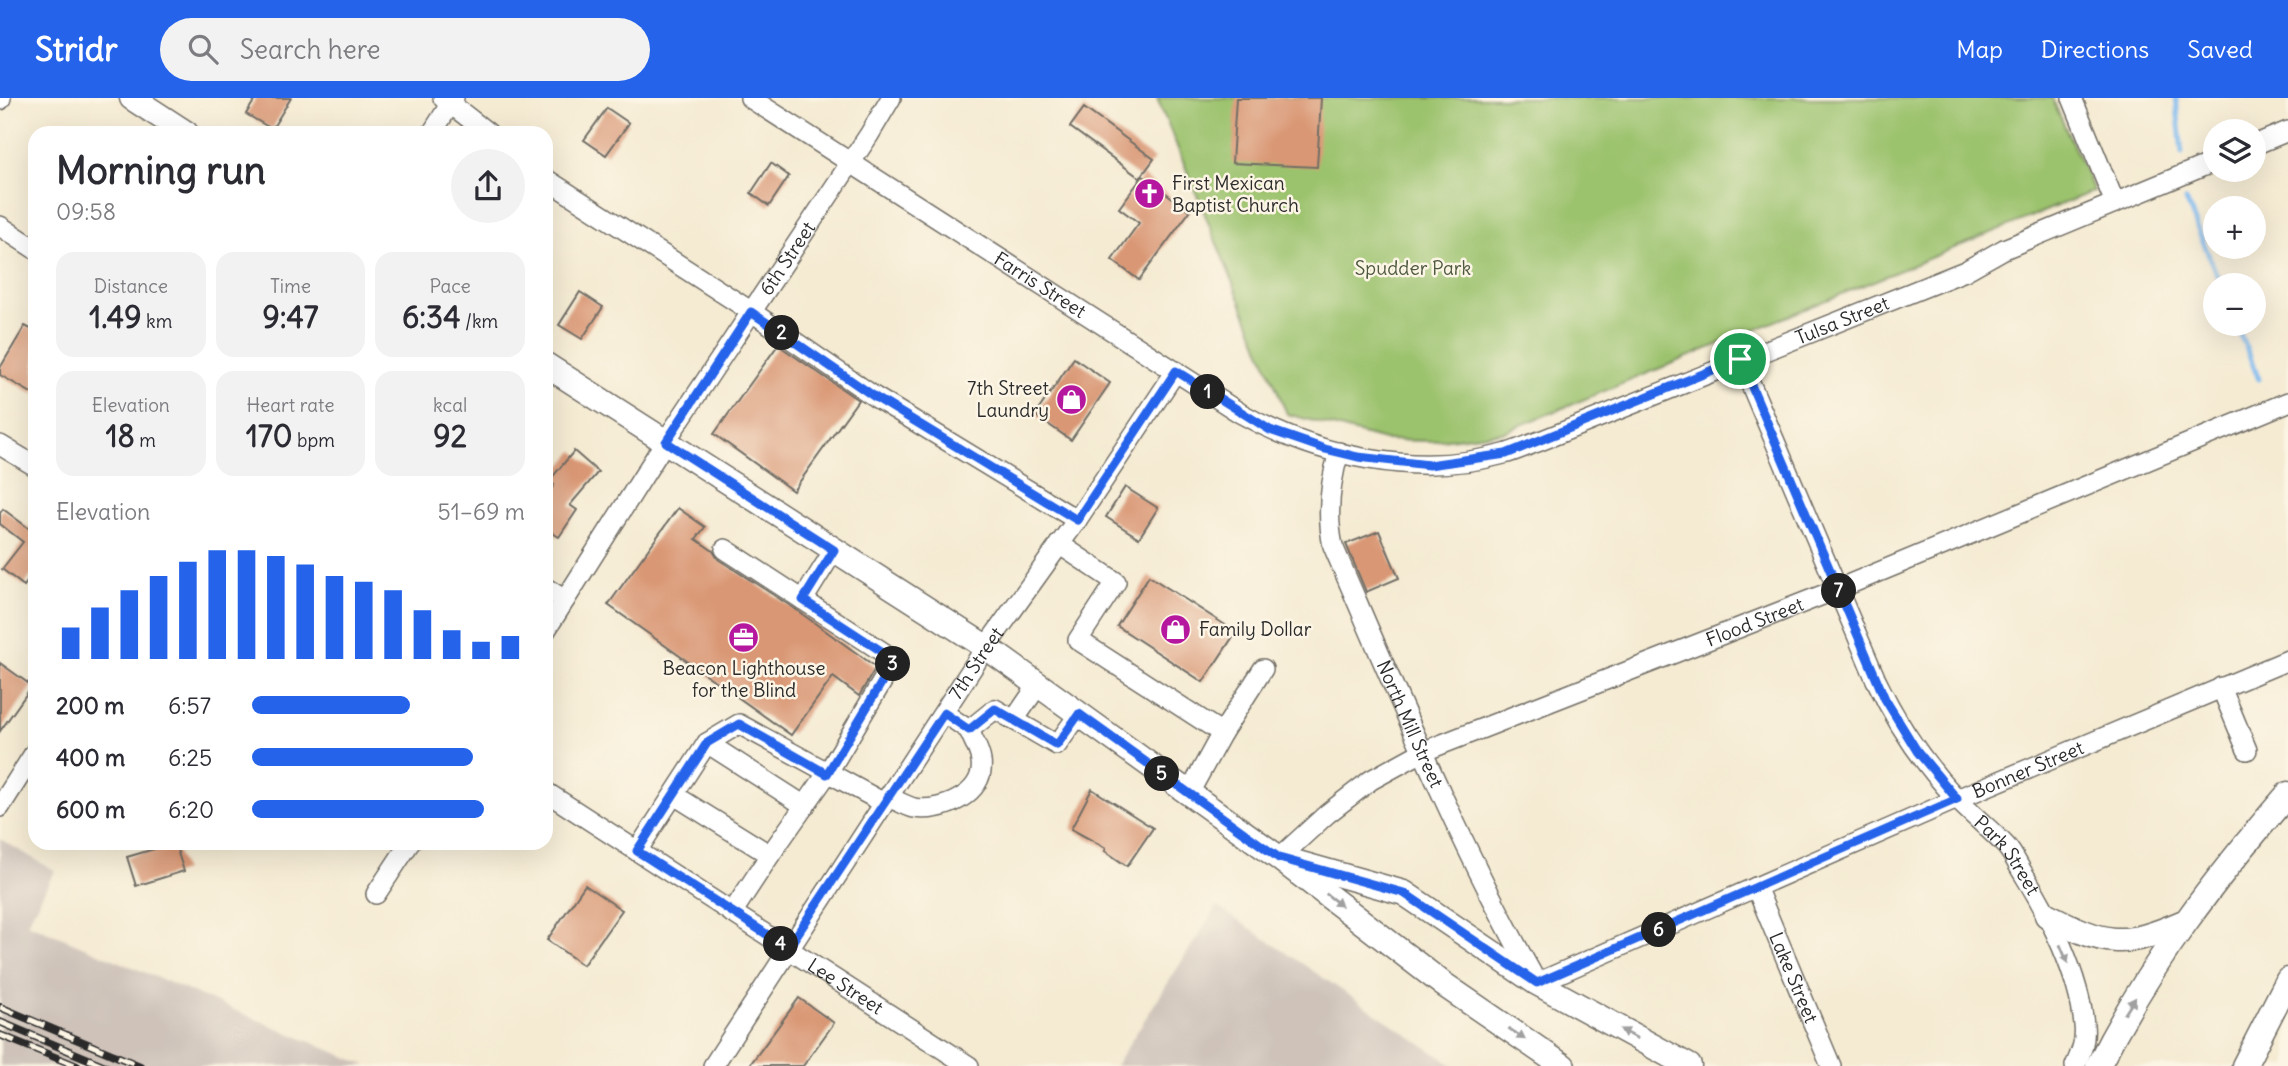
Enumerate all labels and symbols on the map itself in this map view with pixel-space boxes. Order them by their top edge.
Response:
place label: First Mexican Baptist Church [1172,171,1299,217]
church icon: First Mexican Baptist Church [1132,177,1166,211]
street label: 6th Street [754,217,820,300]
street label: Farris Street [990,246,1091,323]
park label: Spudder Park [1355,256,1472,280]
street label: Tulsa Street [1792,291,1892,350]
pin: 2 [764,316,800,350]
pin [1710,329,1770,389]
pin: 1 [1190,374,1226,410]
place label: 7th Street Laundry [967,376,1049,422]
shop icon: 7th Street Laundry [1055,382,1089,416]
pin: 7 [1822,574,1856,608]
street label: Flood Street [1702,592,1807,652]
shop icon: Family Dollar [1159,612,1193,646]
place label: Family Dollar [1199,617,1312,641]
office icon: Beacon Lighthouse for the Blind [727,620,761,654]
street label: 7th Street [943,622,1009,704]
pin: 3 [876,646,910,682]
place label: Beacon Lighthouse for the Blind [662,656,826,702]
street label: North Mill Street [1372,656,1449,791]
street label: Bonner Street [1969,735,2087,803]
pin: 5 [1144,756,1180,792]
street label: Park Street [1969,810,2045,899]
one-way arrow [1324,892,1342,907]
pin: 6 [1642,912,1676,948]
pin: 4 [764,926,798,962]
street label: Lake Street [1764,928,1824,1026]
one-way arrow [2058,944,2069,965]
street label: Lee Street [803,953,888,1019]
one-way arrow [2124,996,2137,1016]
one-way arrow [1508,1027,1526,1041]
one-way arrow [1619,1028,1639,1040]

